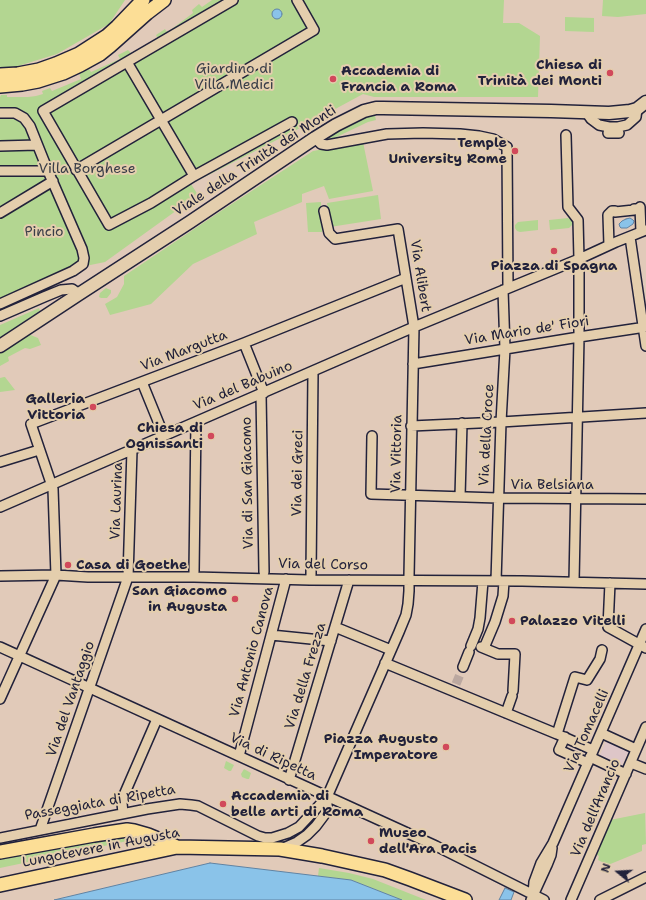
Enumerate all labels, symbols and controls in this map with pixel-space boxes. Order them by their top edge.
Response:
place label: Chiesa di Trinità dei Monti [478,57,602,90]
park label: Giardino di Villa Medici [194,61,274,94]
place label: Accademia di Francia a Roma [341,63,456,96]
marker: Chiesa di Trinità dei Monti [605,68,615,78]
marker: Accademia di Francia a Roma [328,74,338,84]
street label: Viale della Trinità dei Monti [170,102,340,220]
place label: Temple University Rome [389,135,507,168]
marker: Temple University Rome [510,146,520,156]
park label: Villa Borghese [38,161,136,177]
park label: Pincio [24,224,64,240]
street label: Via Alibert [406,239,434,313]
marker: Piazza di Spagna [549,246,559,256]
place label: Piazza di Spagna [491,258,617,274]
street label: Via Mario de' Fiori [463,313,591,349]
street label: Via Margutta [138,327,230,375]
street label: Via del Babuino [191,358,295,414]
street label: Via della Croce [476,384,498,486]
place label: Galleria Vittoria [26,391,85,424]
marker: Galleria Vittoria [88,402,98,412]
street label: Via Vittoria [388,415,406,493]
street label: Via di San Giacomo [238,417,258,549]
place label: Chiesa di Ognissanti [125,420,203,452]
street label: Via dei Greci [289,429,307,517]
marker: Chiesa di Ognissanti [206,431,216,441]
street label: Via Laurina [107,462,127,540]
street label: Via Belsiana [510,477,594,493]
street label: Via del Corso [278,556,368,574]
place label: Casa di Goethe [76,557,188,573]
marker: Casa di Goethe [63,560,73,570]
place label: San Giacomo in Augusta [132,583,227,616]
street label: Via Antonio Canova [226,585,278,719]
marker: San Giacomo in Augusta [230,594,240,604]
place label: Palazzo Vitelli [520,613,626,629]
marker: Palazzo Vitelli [507,616,517,626]
street label: Via della Frezza [282,621,330,731]
street label: Via del Vantaggio [43,639,99,759]
street label: Via Tomacelli [561,687,613,775]
street label: Via di Ripetta [227,730,319,784]
place label: Piazza Augusto Imperatore [324,731,438,764]
marker: Piazza Augusto Imperatore [441,742,451,752]
street label: Via dell'Arancio [568,756,624,860]
street label: Passeggiata di Ripetta [23,781,177,825]
place label: Accademia di belle arti di Roma [231,788,363,820]
marker: Accademia di belle arti di Roma [218,799,228,809]
street label: Lungotevere in Augusta [21,824,181,872]
place label: Museo dell'Ara Pacis [379,825,477,858]
marker: Museo dell'Ara Pacis [366,836,376,846]
north arrow [598,852,638,892]
text: N [598,862,615,875]

